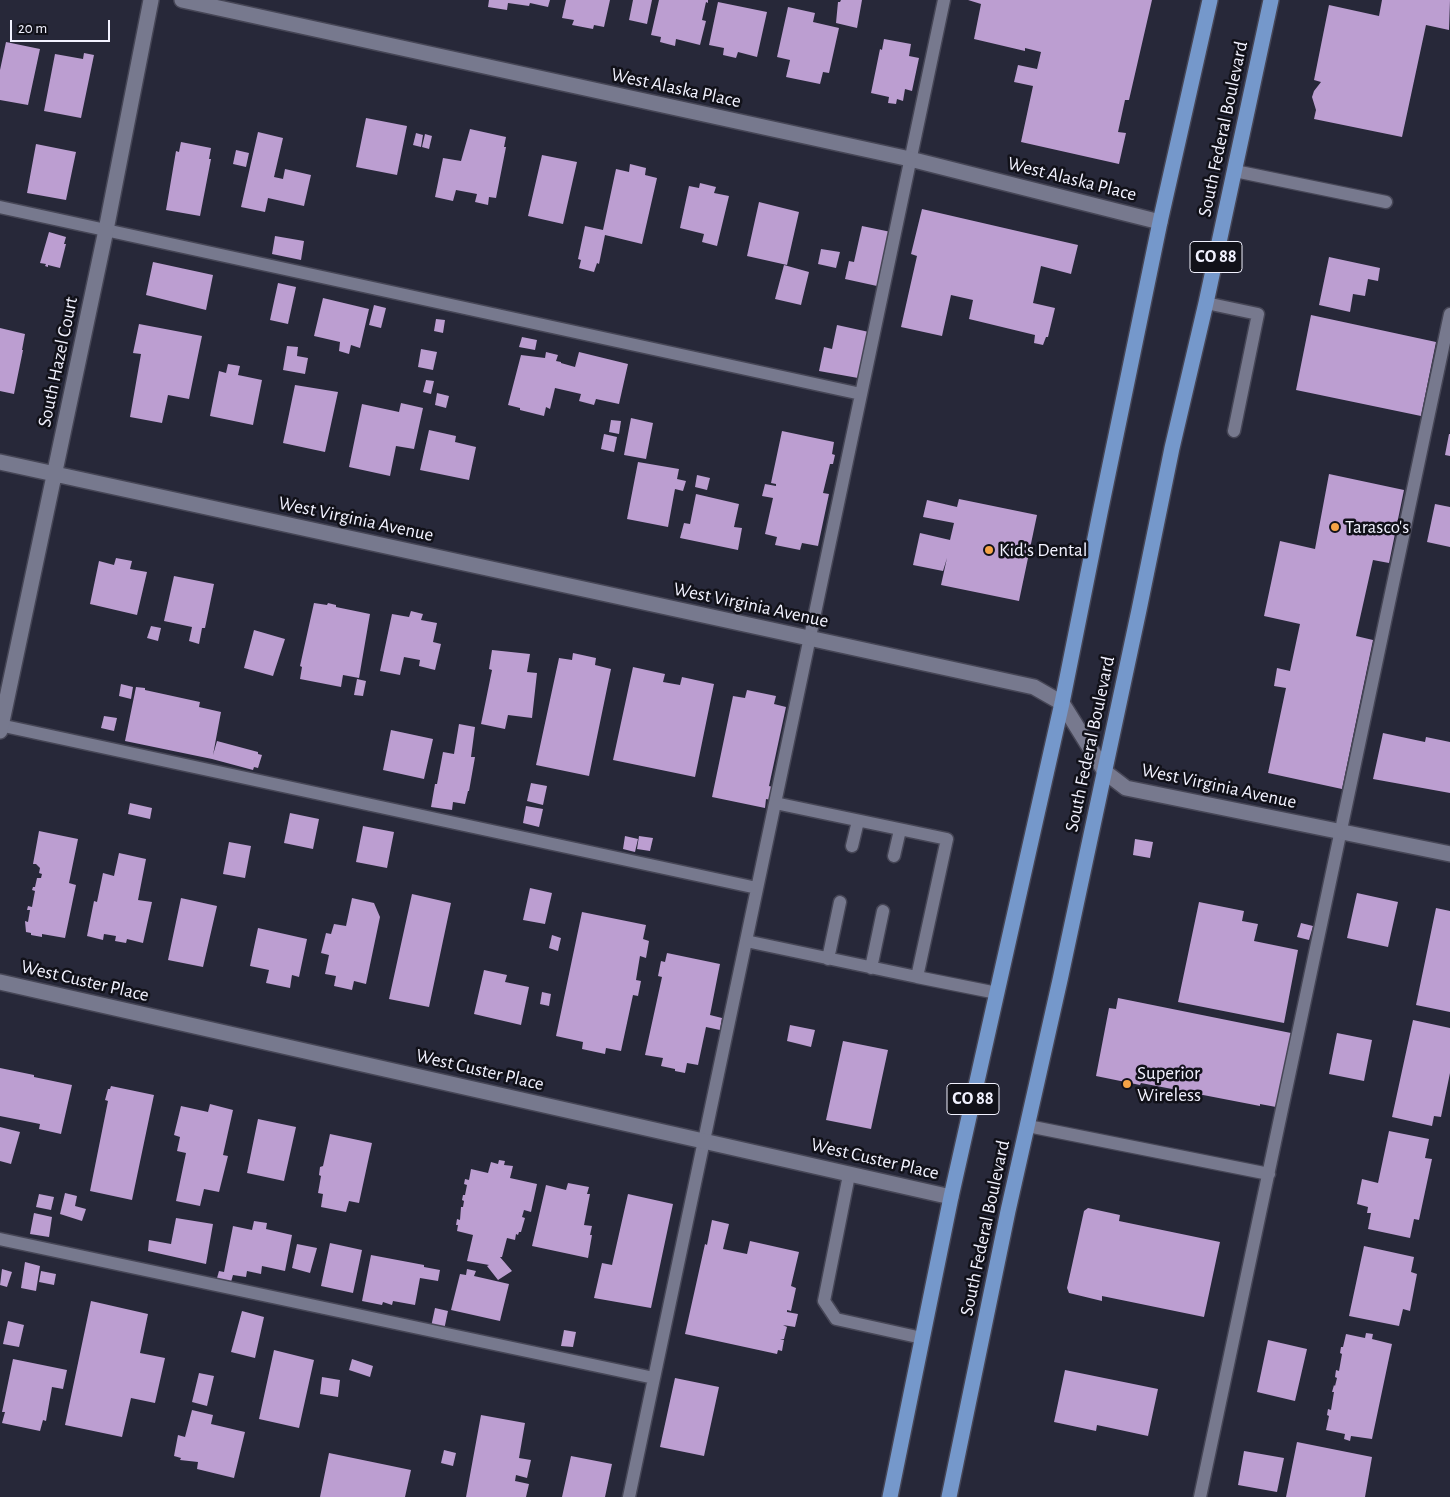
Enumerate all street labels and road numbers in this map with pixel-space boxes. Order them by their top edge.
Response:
street label: South Federal Boulevard [1193,39,1253,219]
street label: West Alaska Place [609,63,743,113]
street label: West Alaska Place [1005,152,1139,206]
road number: CO 88 [1190,242,1242,272]
street label: South Hazel Court [33,295,83,429]
street label: West Virginia Avenue [276,491,436,547]
street label: West Virginia Avenue [671,577,831,633]
street label: South Federal Boulevard [1060,654,1120,834]
street label: West Virginia Avenue [1139,758,1299,814]
street label: West Custer Place [19,955,151,1007]
street label: West Custer Place [414,1044,546,1096]
road number: CO 88 [947,1084,999,1114]
street label: West Custer Place [809,1133,941,1185]
street label: South Federal Boulevard [955,1138,1015,1318]

